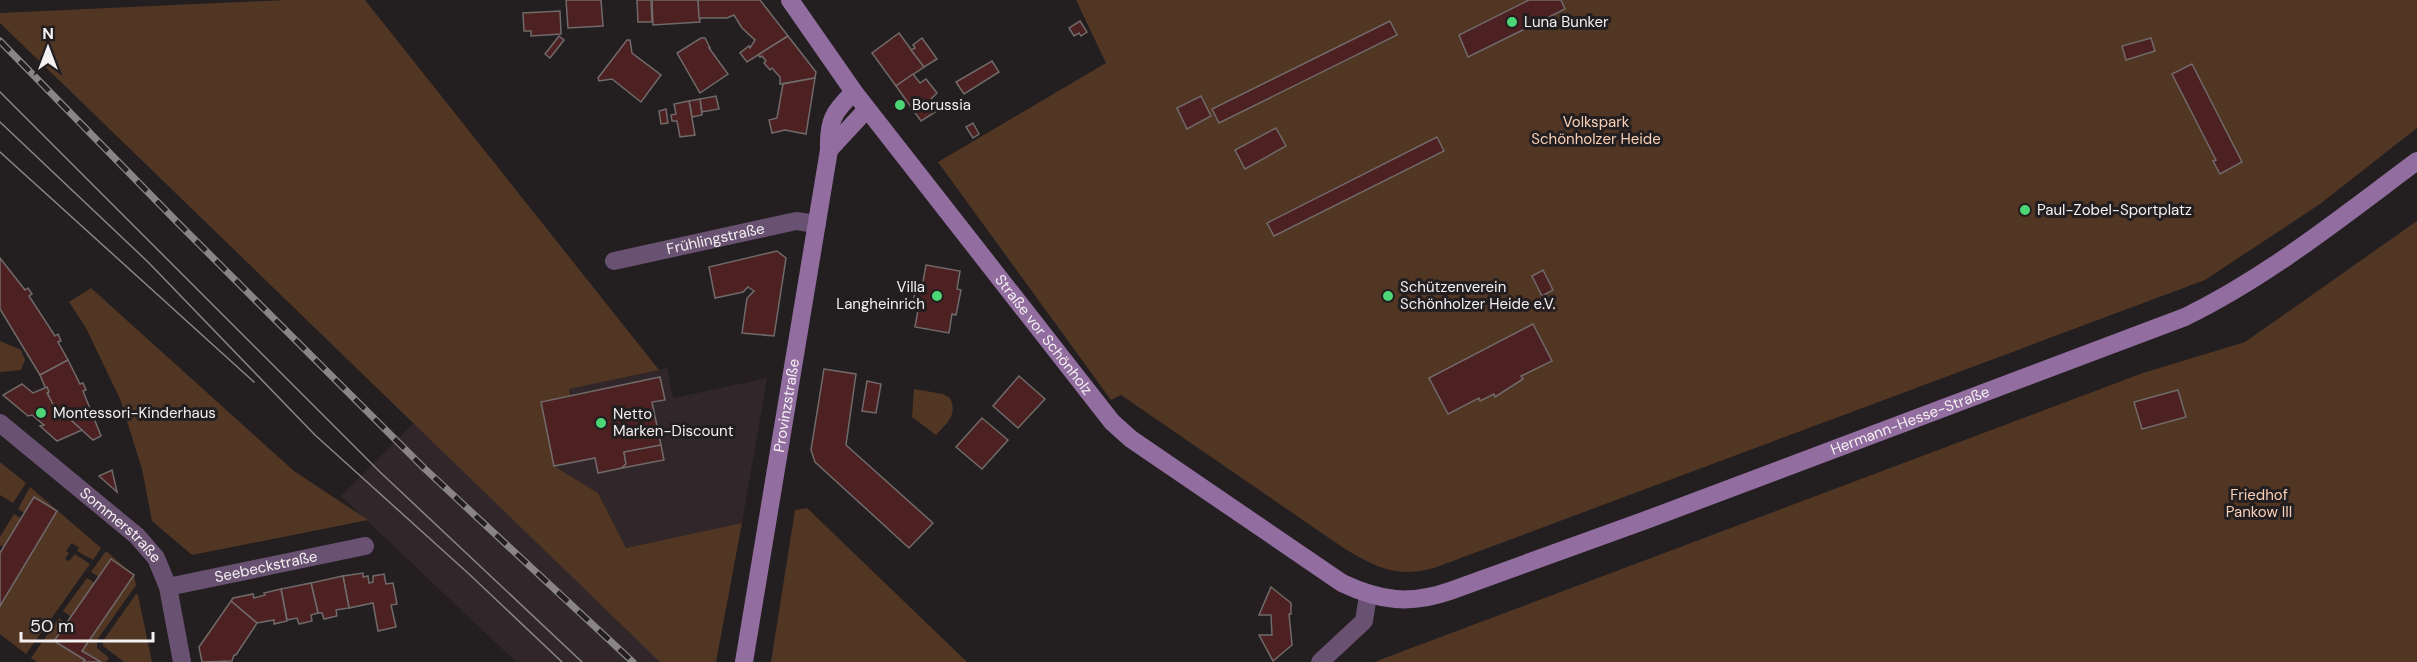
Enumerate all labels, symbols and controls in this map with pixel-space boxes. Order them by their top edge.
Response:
place label: Luna Bunker [1524,12,1609,32]
marker: Luna Bunker [1505,15,1519,29]
north arrow [18,18,78,78]
text: N [42,23,54,44]
place label: Borussia [912,95,971,115]
marker: Borussia [893,98,907,112]
park label: Volkspark Schönholzer Heide [1531,112,1661,149]
place label: Paul-Zobel-Sportplatz [2037,200,2192,220]
marker: Paul-Zobel-Sportplatz [2018,203,2032,217]
street label: Frühlingstraße [665,218,767,259]
street label: Straße vor Schönholz [990,270,1097,399]
place label: Villa Langheinrich [836,277,925,314]
place label: Schützenverein Schönholzer Heide e.V. [1400,277,1556,314]
marker: Villa Langheinrich [930,289,944,303]
marker: Schützenverein Schönholzer Heide e.V. [1381,289,1395,303]
street label: Provinzstraße [769,357,804,454]
street label: Hermann-Hesse-Straße [1828,382,1992,460]
place label: Montessori-Kinderhaus [53,403,216,423]
place label: Netto Marken-Discount [613,404,734,441]
marker: Montessori-Kinderhaus [34,406,48,420]
marker: Netto Marken-Discount [594,416,608,430]
street label: Sommerstraße [76,483,166,567]
park label: Friedhof Pankow III [2226,485,2292,522]
street label: Seebeckstraße [213,546,319,587]
scale bar [21,605,153,643]
text: 50 m [30,614,74,638]

